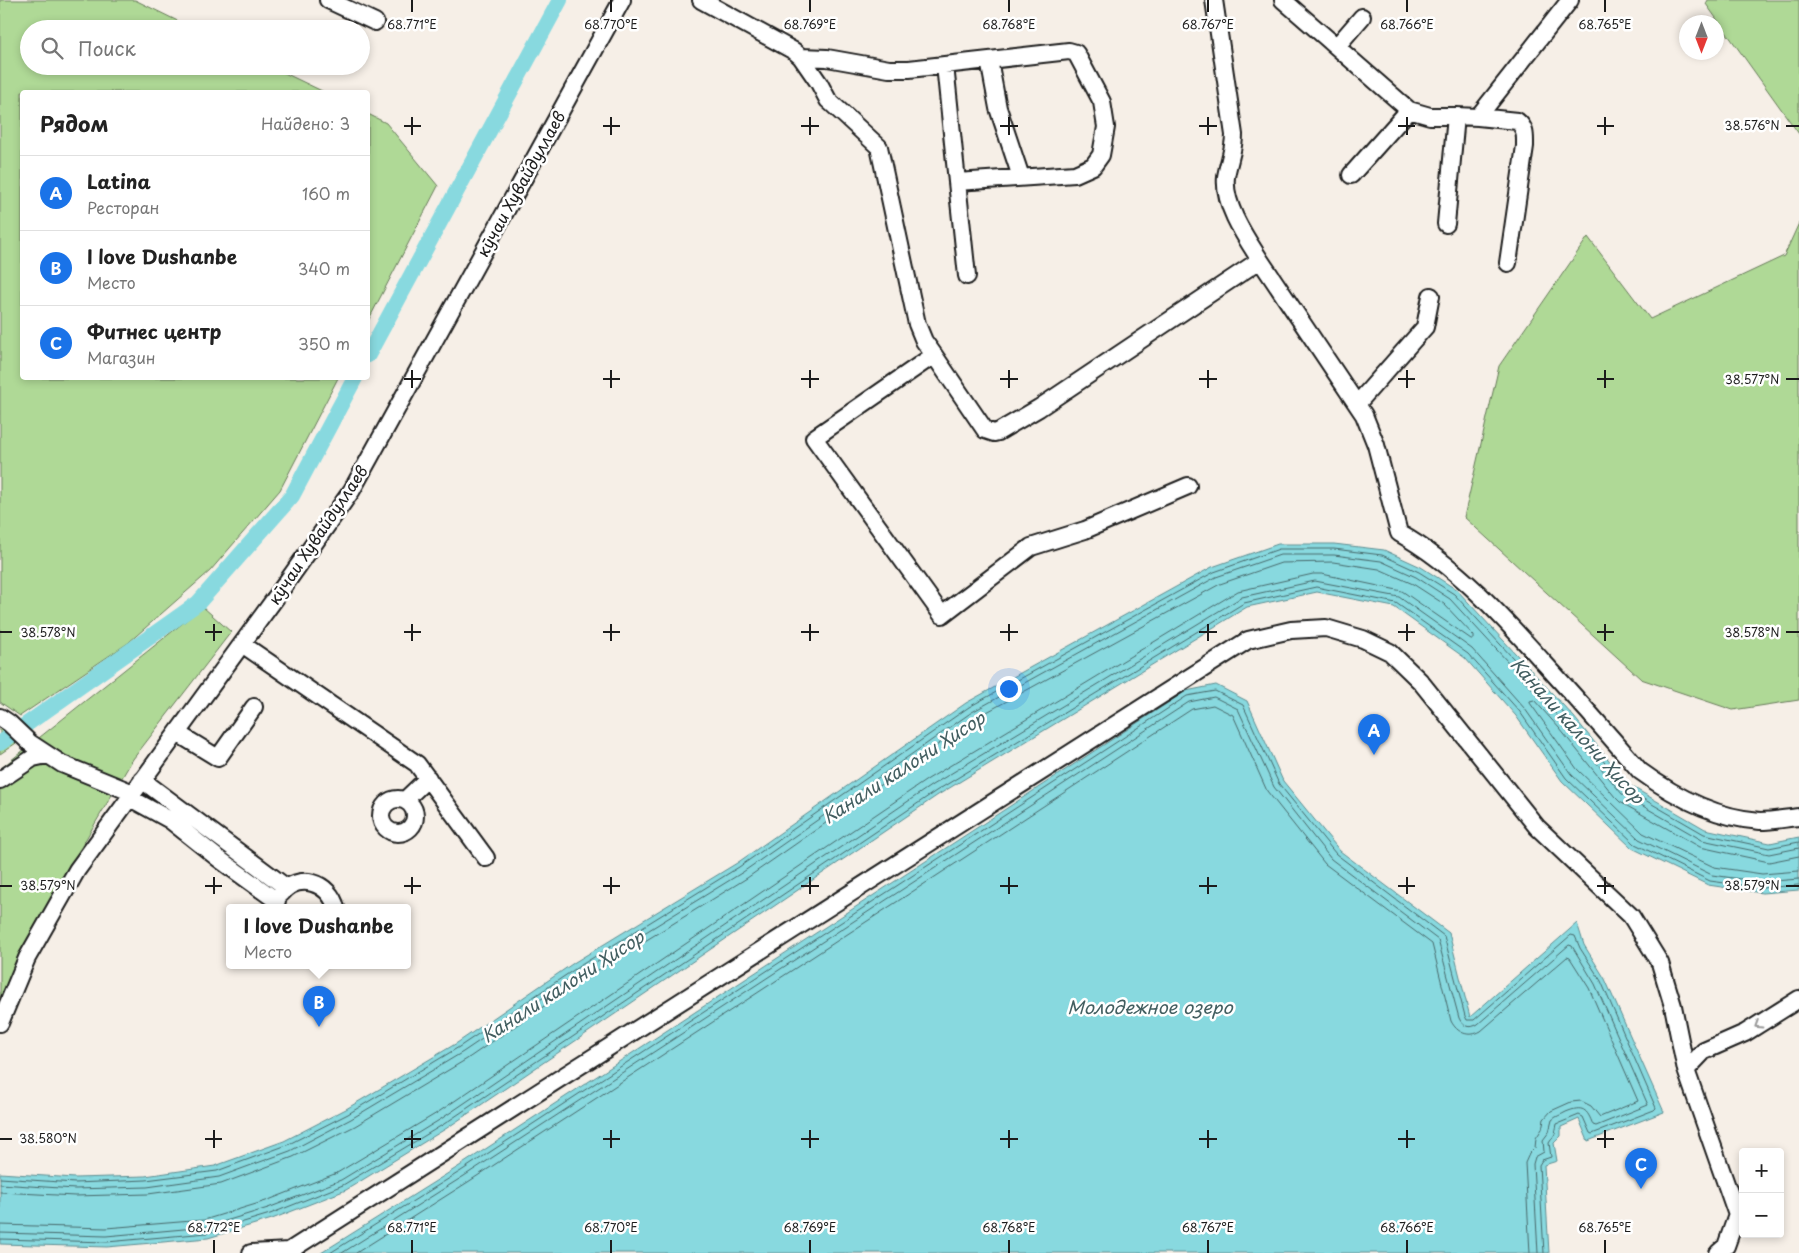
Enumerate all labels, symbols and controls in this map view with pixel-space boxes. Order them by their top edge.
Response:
text: 68.771°E [387,15,437,33]
text: 68.770°E [584,15,638,33]
text: 68.769°E [784,15,836,33]
text: 68.768°E [982,15,1036,33]
text: 68.767°E [1182,15,1234,33]
text: 68.766°E [1380,15,1434,33]
text: 68.765°E [1578,15,1632,33]
north arrow [1679,15,1724,60]
search box [20,20,370,75]
icon: search [38,34,66,62]
text: Поиск [78,34,136,62]
street label: кӯчаи Хувайдуллаев [470,106,570,261]
text: Рядом [40,107,108,139]
text: Найдено: 3 [261,111,350,135]
text: 38.576°N [1724,116,1780,134]
text: Latina [87,167,151,195]
text: A [50,181,62,205]
text: 160 m [302,181,350,205]
text: Ресторан [87,195,160,219]
text: I love Dushanbe [87,242,237,270]
text: B [51,256,61,280]
text: 340 m [298,256,350,280]
text: Место [87,270,136,294]
text: Фитнес центр [87,317,221,345]
text: C [50,331,62,355]
text: 350 m [298,331,350,355]
text: Магазин [87,345,156,369]
text: 38.577°N [1725,370,1779,388]
street label: кӯчаи Хувайдуллаев [261,460,373,609]
text: 38.578°N [20,623,76,641]
text: 38.578°N [1724,623,1780,641]
water label: Канали калони Ҳисор [1505,651,1652,810]
your location [996,676,1022,702]
water label: Канали калони Ҳисор [816,703,991,830]
pin: A [1358,714,1390,755]
text: 38.579°N [20,876,76,894]
text: 38.579°N [1724,876,1780,894]
popup [226,904,411,969]
text: I love Dushanbe [243,911,394,939]
water label: Канали калони Ҳисор [475,922,650,1049]
text: Место [243,939,292,963]
pin: B [303,986,335,1027]
water label: Молодежное озеро [1067,993,1233,1020]
one-way arrow [1754,1018,1763,1028]
text: 38.580°N [19,1129,77,1147]
pin: C [1625,1148,1657,1189]
map controls [1739,1148,1784,1238]
button: + [1739,1148,1784,1193]
button: − [1739,1193,1784,1238]
text: 68.772°E [187,1218,241,1236]
text: 68.771°E [387,1218,437,1236]
text: 68.770°E [584,1218,638,1236]
text: 68.769°E [784,1218,836,1236]
text: 68.768°E [982,1218,1036,1236]
text: 68.767°E [1182,1218,1234,1236]
text: 68.766°E [1380,1218,1434,1236]
text: 68.765°E [1578,1218,1632,1236]

